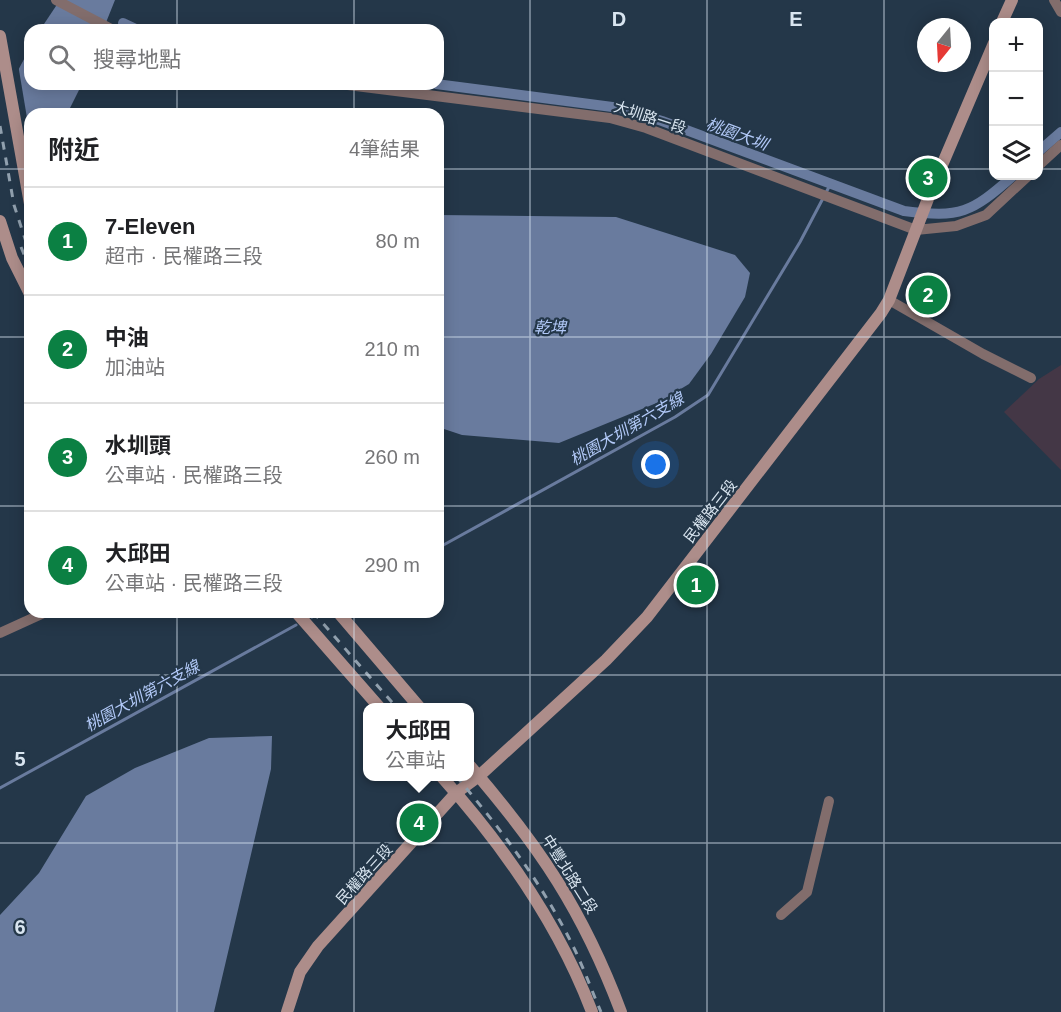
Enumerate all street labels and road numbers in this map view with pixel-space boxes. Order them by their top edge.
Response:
street label: 大圳路一段 [612,97,688,137]
street label: 民權路三段 [680,476,740,546]
street label: 中豐北路二段 [539,831,601,917]
street label: 民權路三段 [333,840,395,908]

